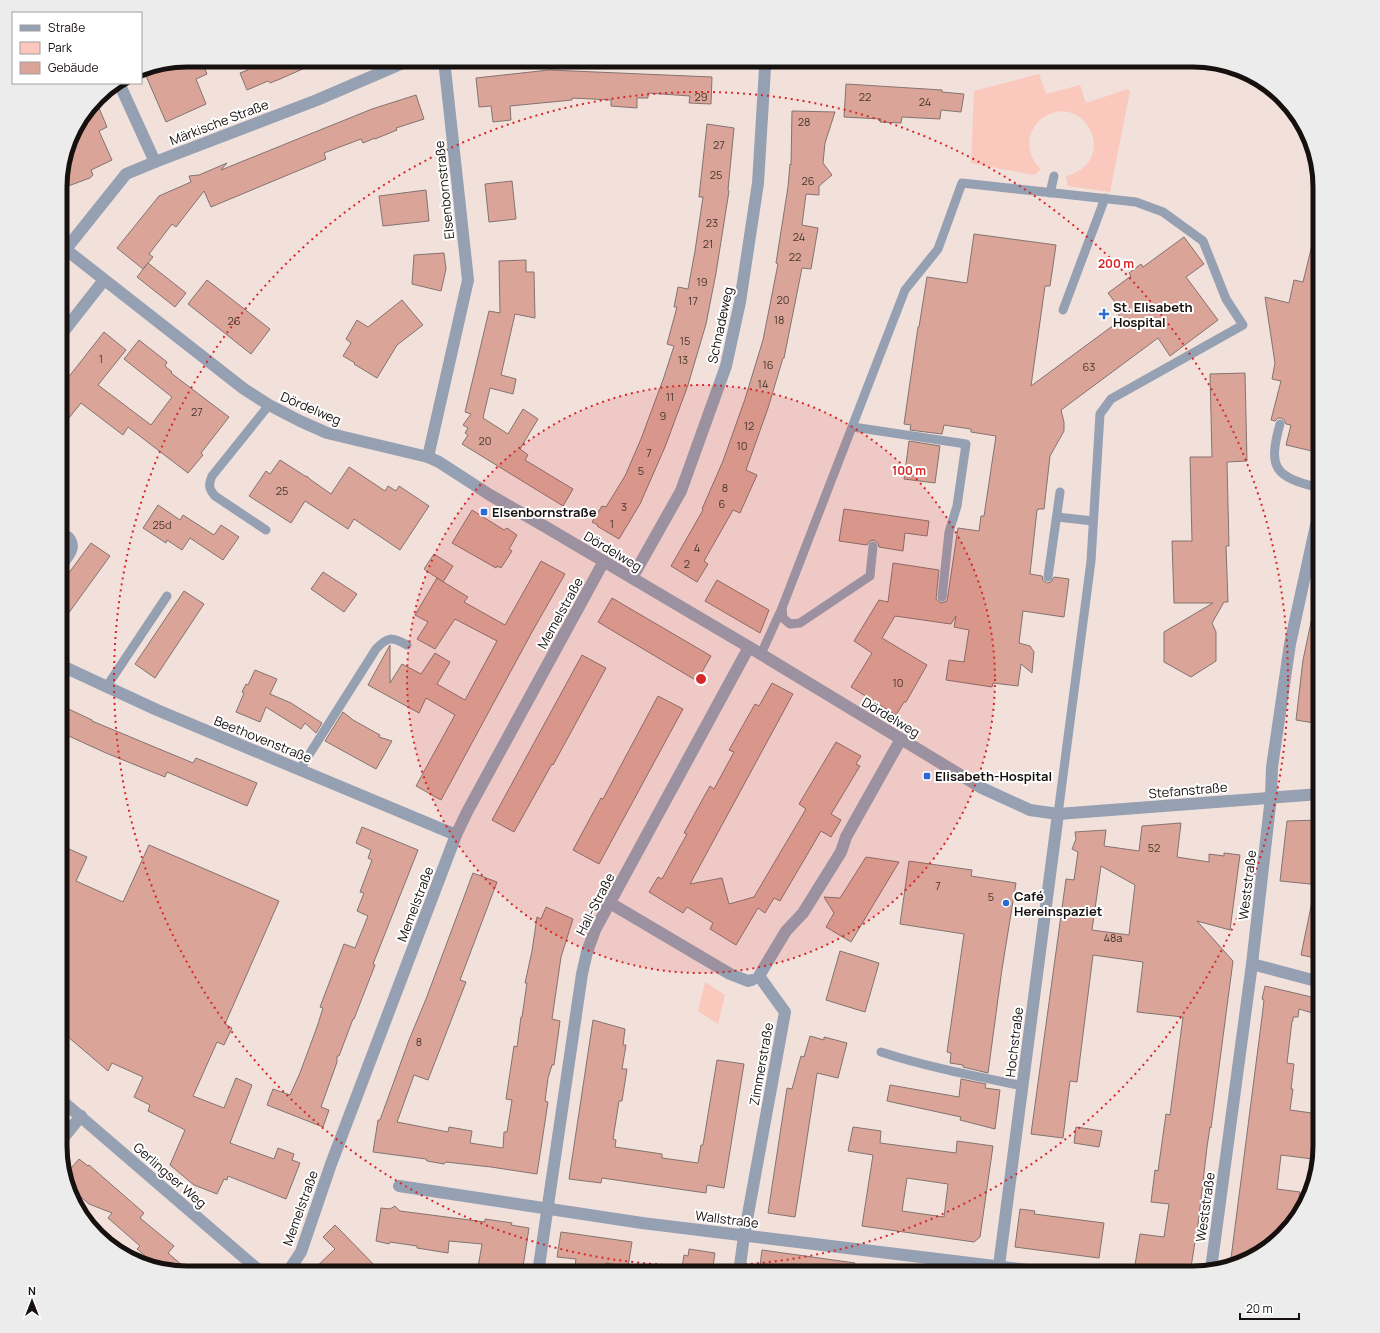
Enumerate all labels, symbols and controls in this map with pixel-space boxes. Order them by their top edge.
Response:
legend [12,12,142,84]
text: Straße [48,19,85,36]
text: Park [48,39,73,56]
text: Gebäude [48,59,99,76]
house number: 29 [694,89,708,104]
house number: 22 [859,89,871,104]
house number: 24 [919,94,931,109]
street label: Märkische Straße [167,95,271,149]
house number: 28 [798,114,810,129]
house number: 27 [713,137,725,152]
street label: Elsenbornstraße [430,139,458,240]
house number: 25 [710,167,722,182]
house number: 26 [801,173,815,188]
house number: 23 [706,215,718,230]
house number: 24 [793,229,805,244]
house number: 21 [703,236,713,251]
house number: 22 [789,249,801,264]
text: 200 m [1098,255,1134,272]
house number: 19 [696,274,708,289]
street label: Schnadeweg [703,285,737,365]
house number: 20 [777,292,789,307]
house number: 17 [688,293,698,308]
place label: St. Elisabeth Hospital [1113,298,1193,331]
marker: St. Elisabeth Hospital [1098,308,1110,320]
house number: 18 [774,312,784,327]
house number: 26 [227,313,241,328]
house number: 15 [680,333,690,348]
house number: 1 [99,351,103,366]
house number: 13 [678,352,688,367]
house number: 16 [762,357,774,372]
house number: 63 [1083,359,1095,374]
house number: 14 [758,376,768,391]
street label: Dördelweg [278,387,344,429]
house number: 11 [666,389,674,404]
house number: 27 [191,404,203,419]
house number: 9 [660,408,667,423]
house number: 12 [744,418,754,433]
house number: 20 [479,433,491,448]
house number: 10 [736,438,748,453]
house number: 7 [646,445,652,460]
text: 100 m [892,462,926,479]
house number: 5 [638,463,644,478]
house number: 8 [722,480,728,495]
house number: 25 [276,483,288,498]
house number: 6 [719,496,726,511]
house number: 3 [621,499,627,514]
place label: Elsenbornstraße [492,503,597,521]
marker: Elsenbornstraße [479,507,489,517]
house number: 1 [610,516,614,531]
house number: 25d [152,517,172,532]
street label: Dördelweg [581,527,645,575]
house number: 4 [694,540,700,555]
house number: 2 [684,556,690,571]
street label: Memelstraße [533,574,587,652]
centre of rings [694,672,708,686]
house number: 10 [892,675,904,690]
street label: Dördelweg [859,693,923,741]
street label: Beethovenstraße [211,711,315,767]
place label: Elisabeth-Hospital [935,767,1052,785]
marker: Elisabeth-Hospital [922,771,932,781]
street label: Stefanstraße [1148,778,1229,802]
house number: 52 [1148,840,1160,855]
street label: Weststraße [1234,849,1260,921]
street label: Memelstraße [392,864,438,944]
street label: Hall-Straße [572,869,619,938]
house number: 7 [935,878,941,893]
place label: Café Hereinspaziet [1014,887,1103,920]
house number: 5 [988,889,994,904]
marker: Café Hereinspaziet [1001,898,1011,908]
house number: 48a [1104,930,1122,945]
street label: Hochstraße [1001,1005,1027,1078]
street label: Zimmerstraße [745,1021,777,1107]
house number: 8 [416,1034,422,1049]
street label: Gerlingser Weg [130,1138,210,1212]
street label: Memelstraße [278,1167,322,1248]
street label: Weststraße [1191,1171,1219,1243]
street label: Wallstraße [694,1206,760,1232]
north arrow [12,1281,52,1321]
text: N [28,1283,36,1298]
scale bar [1240,1295,1299,1321]
text: 20 m [1246,1300,1273,1317]

